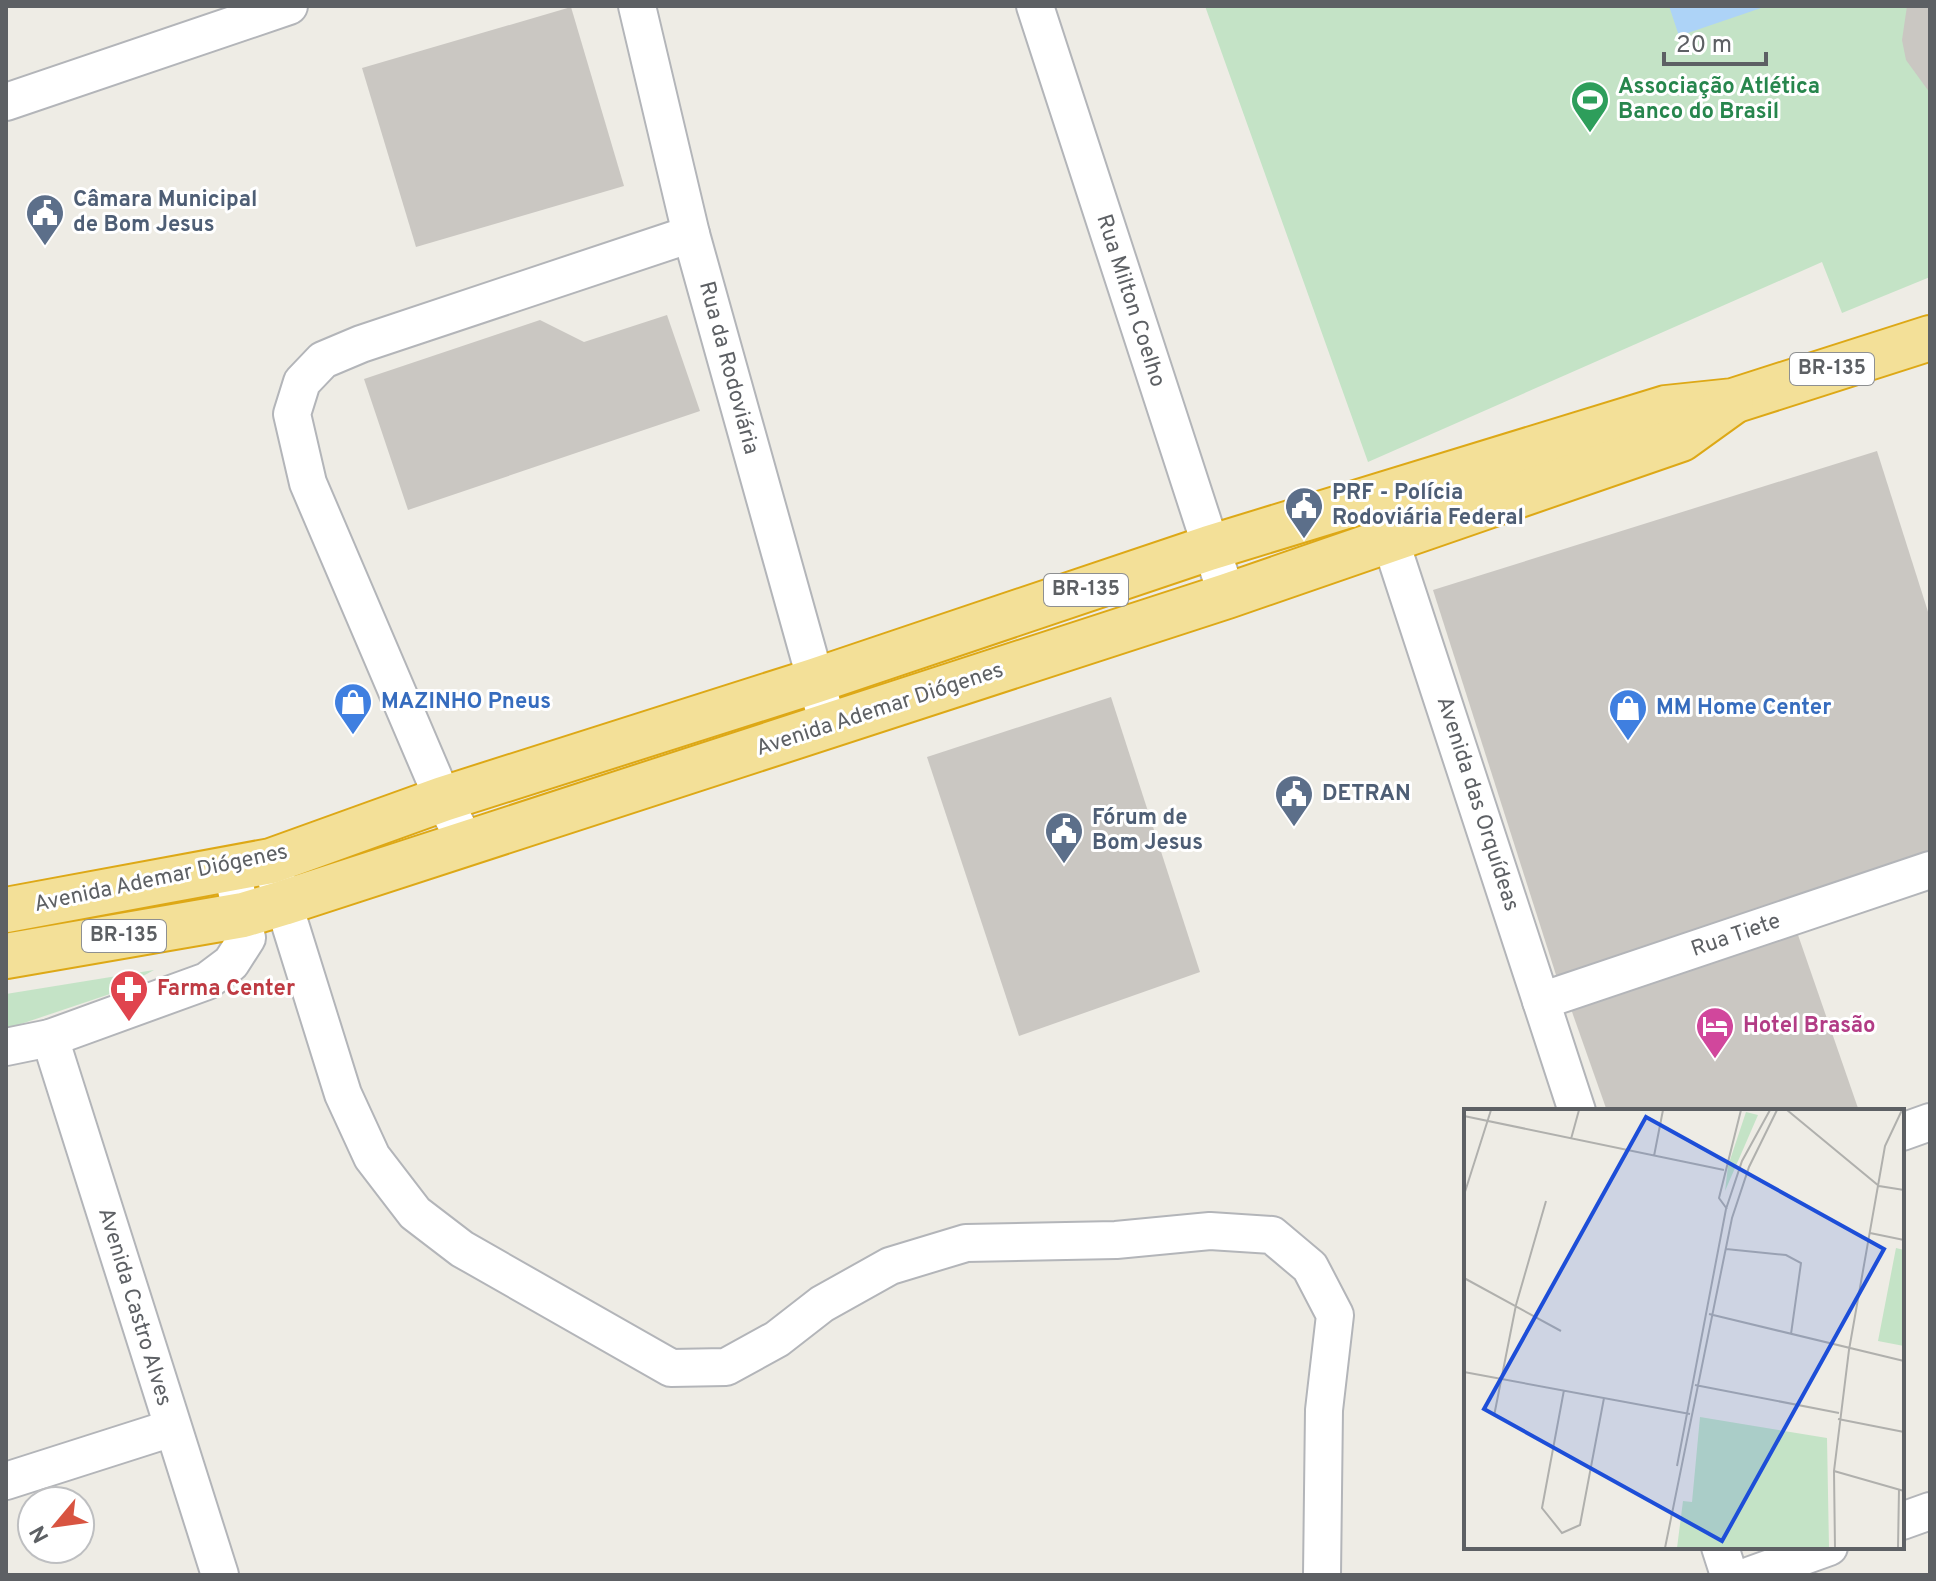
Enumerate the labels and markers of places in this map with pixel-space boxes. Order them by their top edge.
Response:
place label: Associação Atlética Banco do Brasil [1618,74,1820,126]
sports icon: Associação Atlética Banco do Brasil [1569,79,1611,134]
place label: Câmara Municipal de Bom Jesus [73,187,257,239]
public building icon: Câmara Municipal de Bom Jesus [24,192,66,247]
place label: PRF - Polícia Rodoviária Federal [1332,480,1524,532]
public building icon: PRF - Polícia Rodoviária Federal [1283,485,1325,540]
shop icon: MAZINHO Pneus [332,681,374,736]
shop icon: MM Home Center [1607,687,1649,742]
place label: MAZINHO Pneus [381,689,551,716]
place label: MM Home Center [1656,695,1831,722]
public building icon: DETRAN [1273,773,1315,828]
place label: DETRAN [1322,781,1411,808]
place label: Fórum de Bom Jesus [1092,805,1203,857]
public building icon: Fórum de Bom Jesus [1043,810,1085,865]
pharmacy icon: Farma Center [108,968,150,1023]
place label: Farma Center [157,976,295,1003]
hotel icon: Hotel Brasão [1694,1005,1736,1060]
place label: Hotel Brasão [1743,1013,1876,1040]

